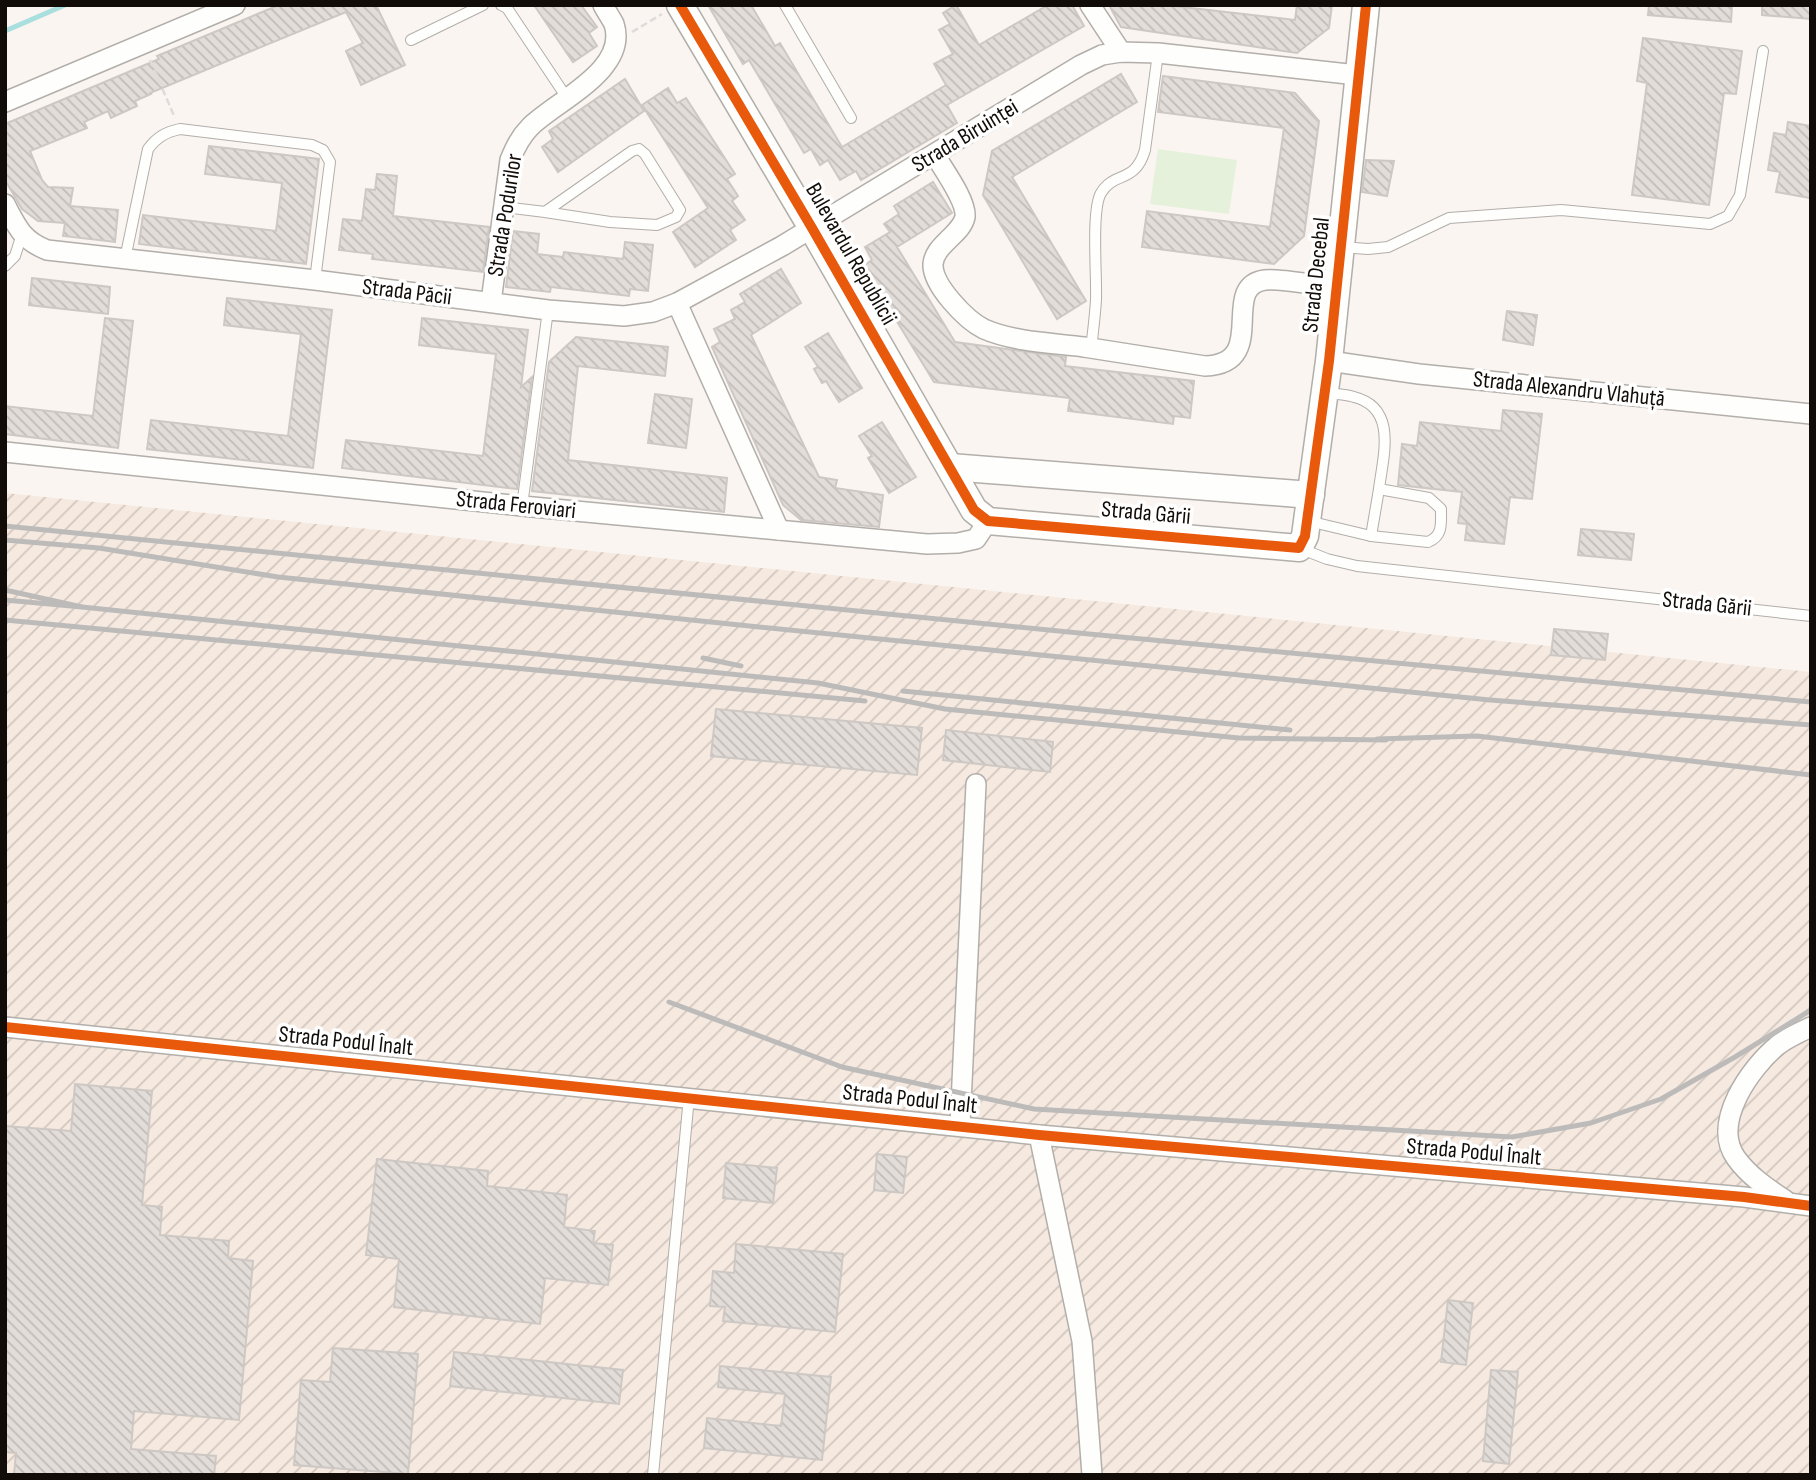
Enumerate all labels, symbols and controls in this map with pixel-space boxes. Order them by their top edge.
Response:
street label: Strada Biruinței [907,93,1023,179]
street label: Strada Podurilor [481,151,529,278]
street label: Bulevardul Republicii [799,178,903,330]
street label: Strada Decebal [1296,216,1336,334]
street label: Strada Păcii [361,273,453,311]
street label: Strada Alexandru Vlahuță [1472,365,1666,413]
street label: Strada Feroviari [455,485,577,525]
street label: Strada Gării [1100,495,1192,531]
street label: Strada Gării [1661,585,1753,623]
street label: Strada Podul Înalt [277,1020,415,1062]
street label: Strada Podul Înalt [841,1078,979,1120]
street label: Strada Podul Înalt [1405,1132,1543,1172]

